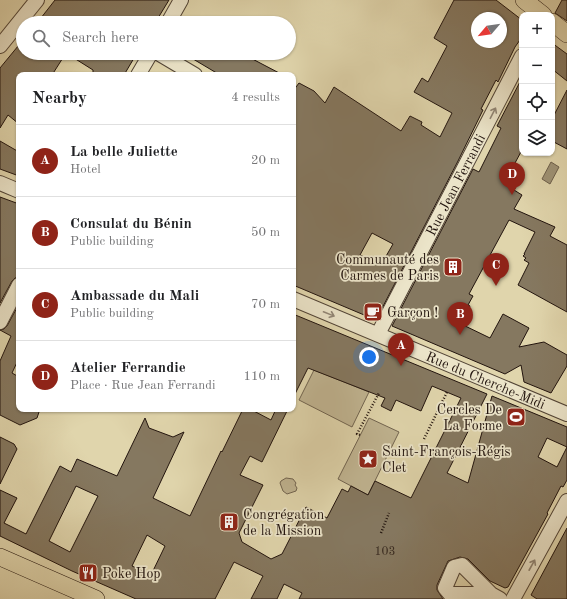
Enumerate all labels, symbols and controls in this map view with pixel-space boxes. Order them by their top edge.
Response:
north arrow [471,12,507,48]
map controls [519,12,555,156]
button: + [519,12,555,48]
search box [16,16,296,60]
icon: search [30,27,52,49]
text: Search here [62,31,139,46]
button: − [519,48,555,84]
button: locate [519,84,555,120]
text: Nearby [32,90,87,107]
text: 4 results [231,91,280,104]
one-way arrow [489,107,497,119]
button: layers [519,120,555,156]
street label: Rue Jean Ferrandi [424,132,488,238]
text: La belle Juliette [70,145,178,160]
text: A [40,154,50,167]
text: 20 m [251,154,280,167]
pin: D [499,162,525,195]
text: Hotel [70,163,101,176]
text: Consulat du Bénin [70,217,192,232]
text: B [40,226,50,239]
text: 50 m [251,226,280,239]
text: Public building [70,235,154,248]
place label: Communauté des Carmes de Paris [336,253,439,283]
pin: C [483,253,509,286]
building icon: Communauté des Carmes de Paris [442,256,464,278]
text: Ambassade du Mali [70,289,199,304]
text: C [41,298,49,311]
text: 70 m [251,298,280,311]
cafe icon: Garçon ! [362,301,384,323]
pin: B [447,302,473,335]
place label: Garçon ! [387,306,438,320]
text: Public building [70,307,154,320]
one-way arrow [323,311,335,318]
pin: A [388,333,414,366]
your location [359,347,379,367]
street label: Rue du Cherche-Midi [424,350,547,412]
text: Atelier Ferrandie [70,361,186,376]
text: D [40,370,50,383]
text: 110 m [243,370,280,383]
text: Place · Rue Jean Ferrandi [70,379,216,392]
place label: Cercles De La Forme [437,403,502,433]
sports icon: Cercles De La Forme [505,406,527,428]
place label: Saint-François-Régis Clet [382,445,511,475]
place icon: Saint-François-Régis Clet [357,448,379,470]
place label: Congrégation de la Mission [243,508,325,538]
building icon: Congrégation de la Mission [218,511,240,533]
house number: 103 [375,546,395,558]
one-way arrow [528,559,536,571]
restaurant icon: Poke Hop [77,562,99,584]
place label: Poke Hop [102,567,161,581]

